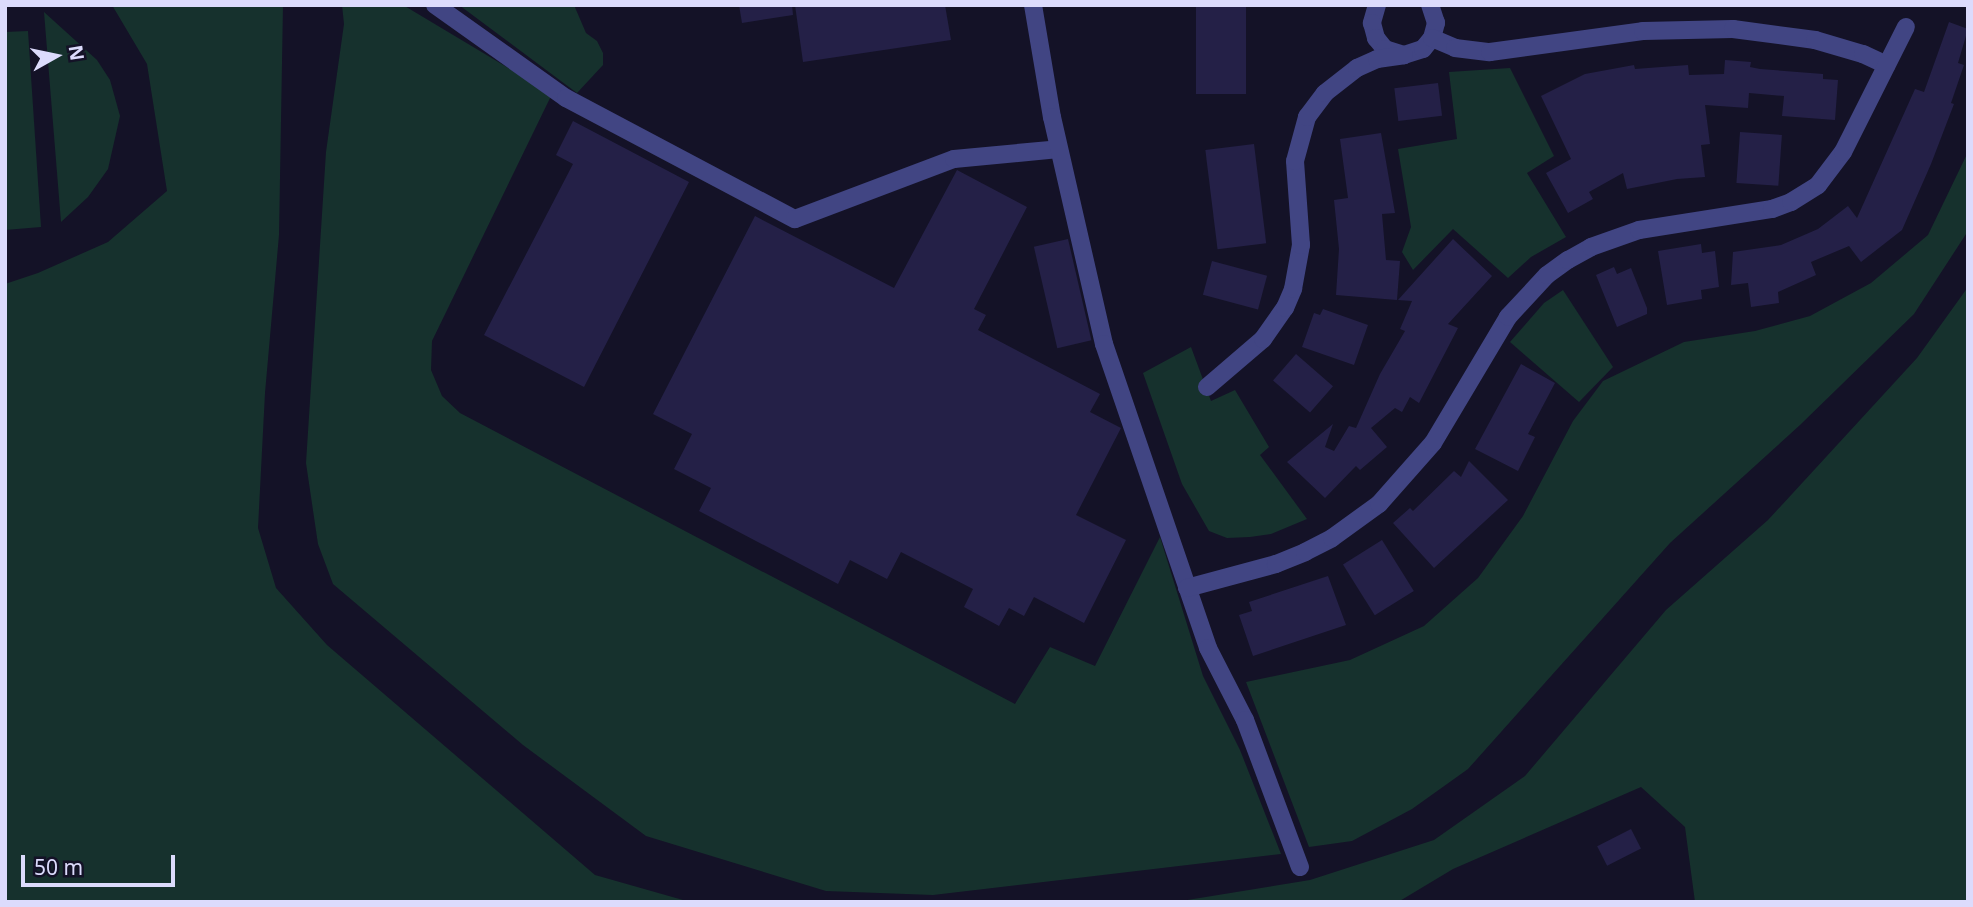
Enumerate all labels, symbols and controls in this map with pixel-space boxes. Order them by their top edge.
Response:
north arrow [21,21,91,91]
text: N [63,43,91,62]
scale bar [24,841,178,885]
text: 50 m [34,853,83,881]

